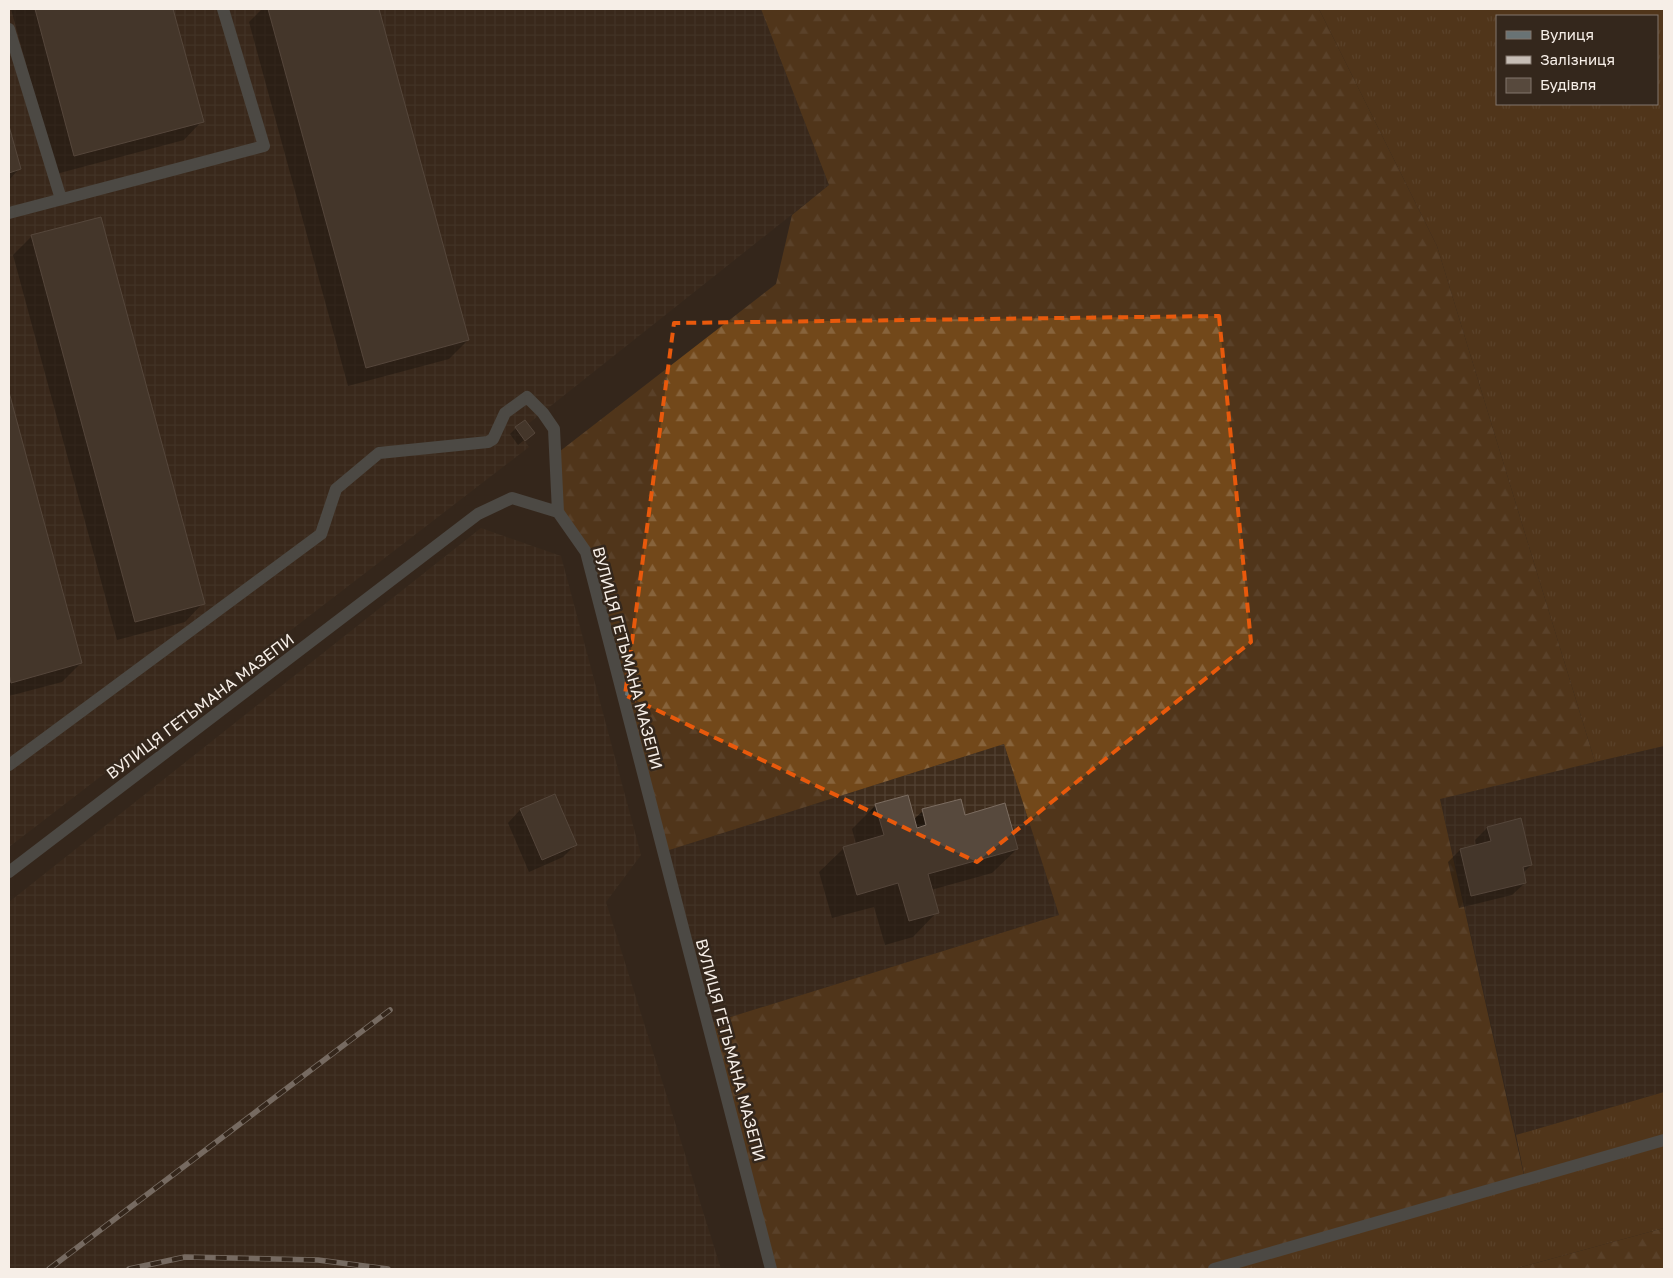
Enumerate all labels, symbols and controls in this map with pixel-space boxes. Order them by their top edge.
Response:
legend [1496,15,1658,105]
text: Вулиця [1540,25,1594,43]
text: Залізниця [1540,50,1615,68]
text: Будівля [1540,75,1596,93]
street label: ВУЛИЦЯ ГЕТЬМАНА МАЗЕПИ [589,544,667,772]
street label: ВУЛИЦЯ ГЕТЬМАНА МАЗЕПИ [102,629,298,783]
street label: ВУЛИЦЯ ГЕТЬМАНА МАЗЕПИ [692,936,770,1164]

